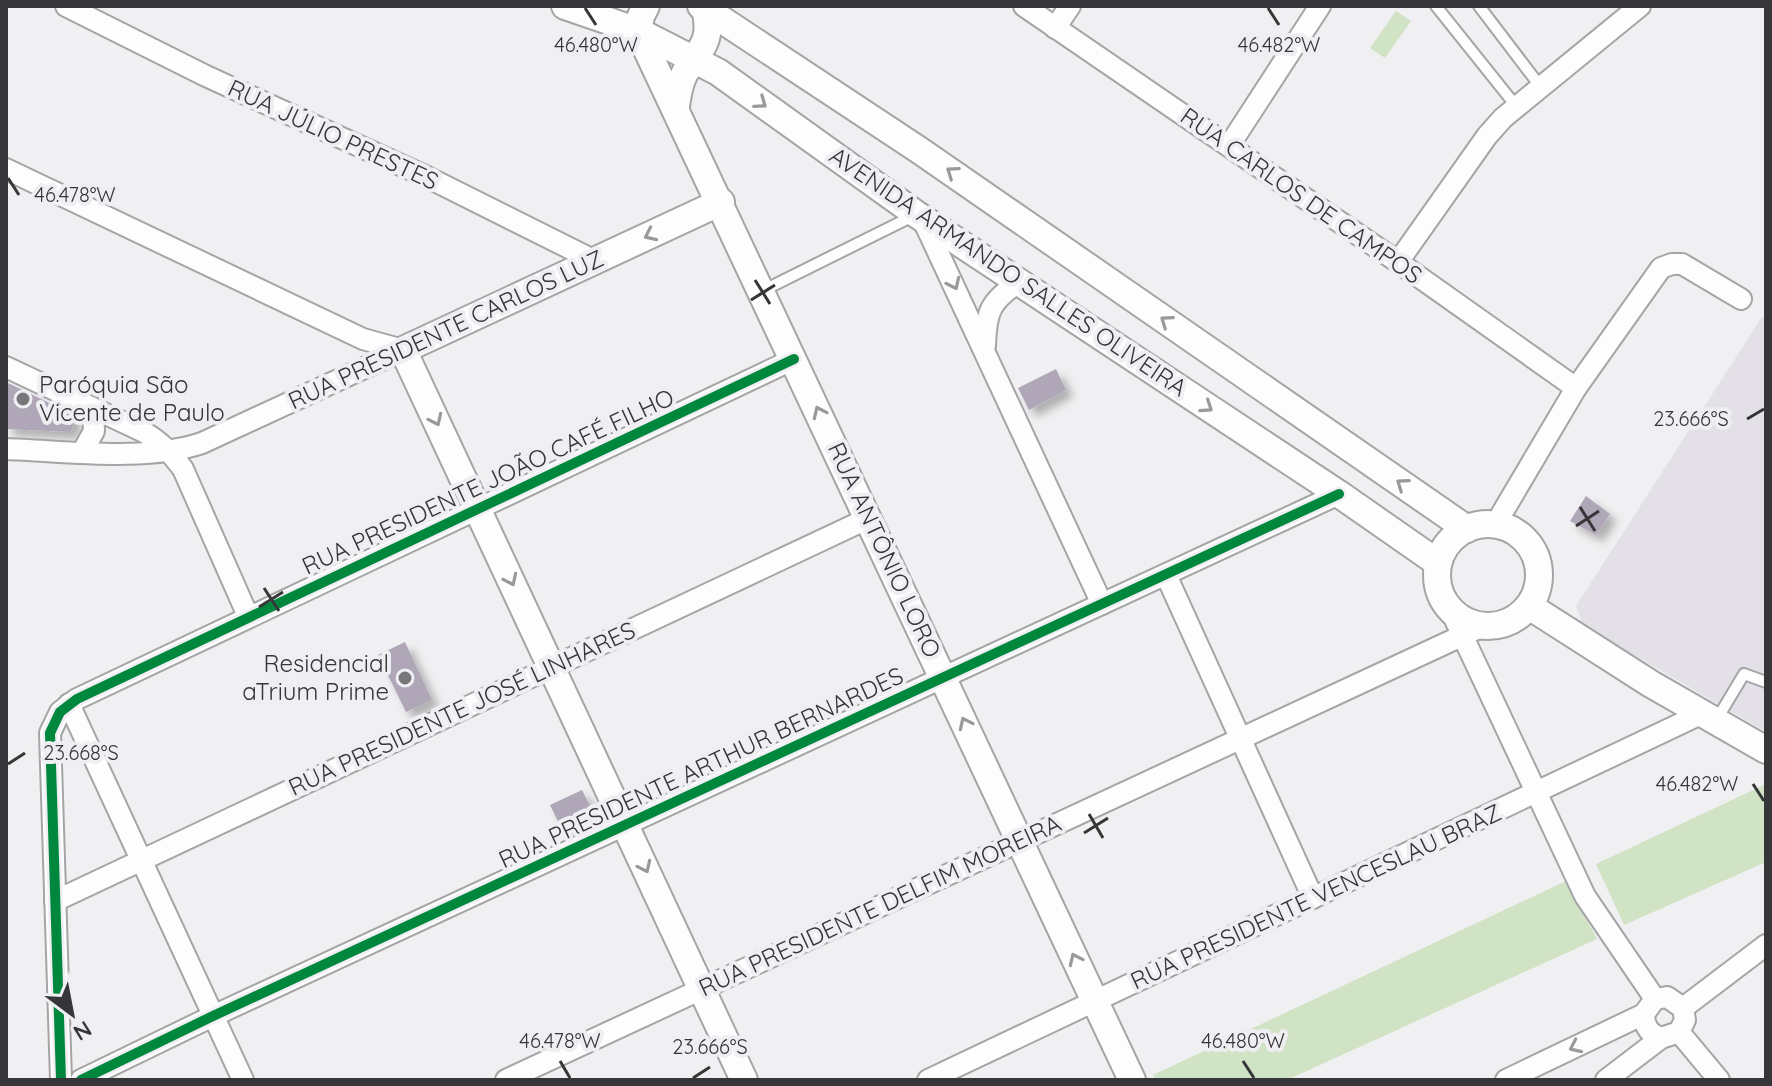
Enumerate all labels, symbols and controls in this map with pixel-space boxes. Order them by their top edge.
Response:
text: 46.480°W [554,32,638,57]
text: 46.482°W [1238,32,1320,57]
street label: RUA JÚLIO PRESTES [224,72,443,196]
one-way arrow [752,93,766,108]
street label: RUA CARLOS DE CAMPOS [1175,100,1428,290]
street label: AVENIDA ARMANDO SALLES OLIVEIRA [824,140,1193,402]
one-way arrow [946,167,960,182]
text: 46.478°W [34,182,116,207]
one-way arrow [644,225,658,241]
street label: RUA PRESIDENTE CARLOS LUZ [283,243,608,415]
one-way arrow [944,276,960,291]
one-way arrow [1160,316,1174,331]
place label: Paróquia São Vicente de Paulo [39,369,225,427]
street label: RUA PRESIDENTE JOÃO CAFÉ FILHO [297,381,678,581]
marker: Paróquia São Vicente de Paulo [14,390,32,408]
one-way arrow [1198,397,1213,412]
one-way arrow [813,405,829,420]
text: 23.666°S [1653,406,1729,431]
one-way arrow [426,412,442,427]
street label: RUA ANTÔNIO LORO [822,437,948,662]
one-way arrow [1397,479,1411,494]
one-way arrow [501,572,517,587]
street label: RUA PRESIDENTE JOSÉ LINHARES [283,614,640,802]
place label: Residencial aTrium Prime [242,648,389,706]
street label: RUA PRESIDENTE ARTHUR BERNARDES [493,660,908,874]
marker: Residencial aTrium Prime [396,669,414,687]
one-way arrow [959,717,975,731]
text: 23.668°S [43,740,119,765]
text: 46.482°W [1656,771,1738,796]
street label: RUA PRESIDENTE VENCESLAU BRAZ [1125,797,1506,995]
street label: RUA PRESIDENTE DELFIM MOREIRA [693,808,1066,1003]
one-way arrow [635,858,651,873]
one-way arrow [1069,952,1085,967]
north arrow [32,974,112,1054]
text: N [68,1015,97,1047]
text: 46.478°W [519,1028,601,1053]
text: 46.480°W [1201,1028,1285,1053]
text: 23.666°S [672,1034,748,1059]
one-way arrow [1569,1037,1583,1053]

